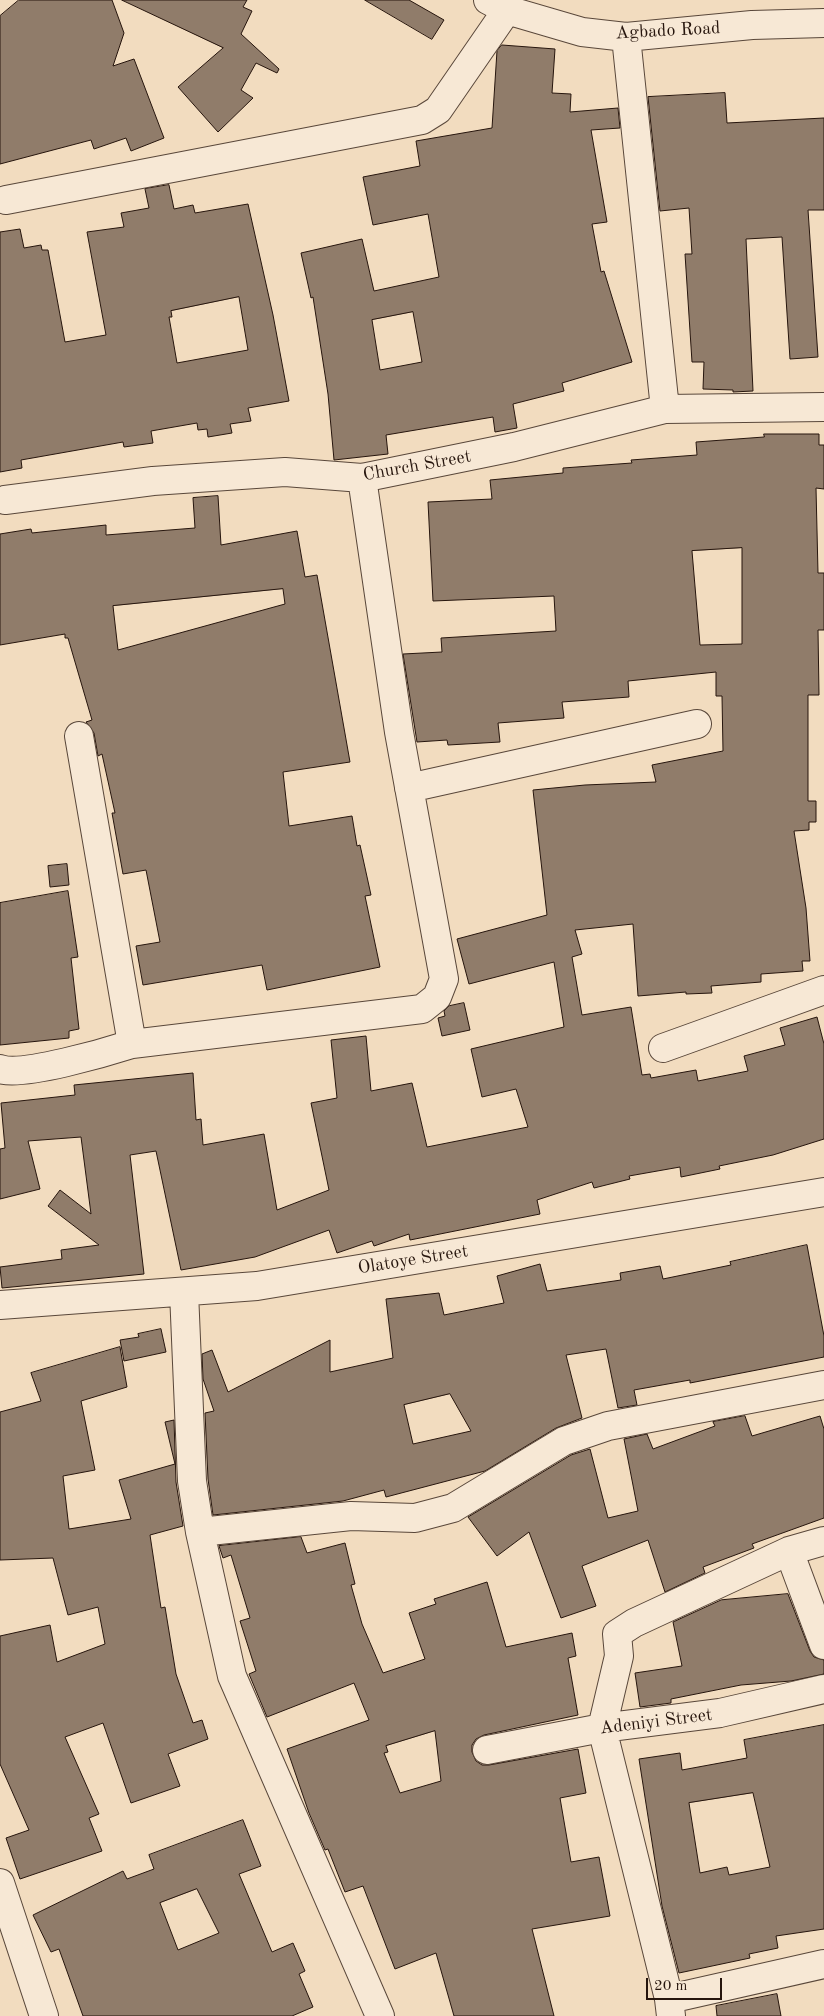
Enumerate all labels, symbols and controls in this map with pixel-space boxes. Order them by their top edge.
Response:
street label: Agbado Road [615,17,721,45]
street label: Church Street [361,446,473,486]
street label: Olatoye Street [356,1241,470,1279]
street label: Adeniyi Street [599,1704,713,1740]
scale bar [649,1968,725,2000]
text: 20 m [654,1979,688,1994]

